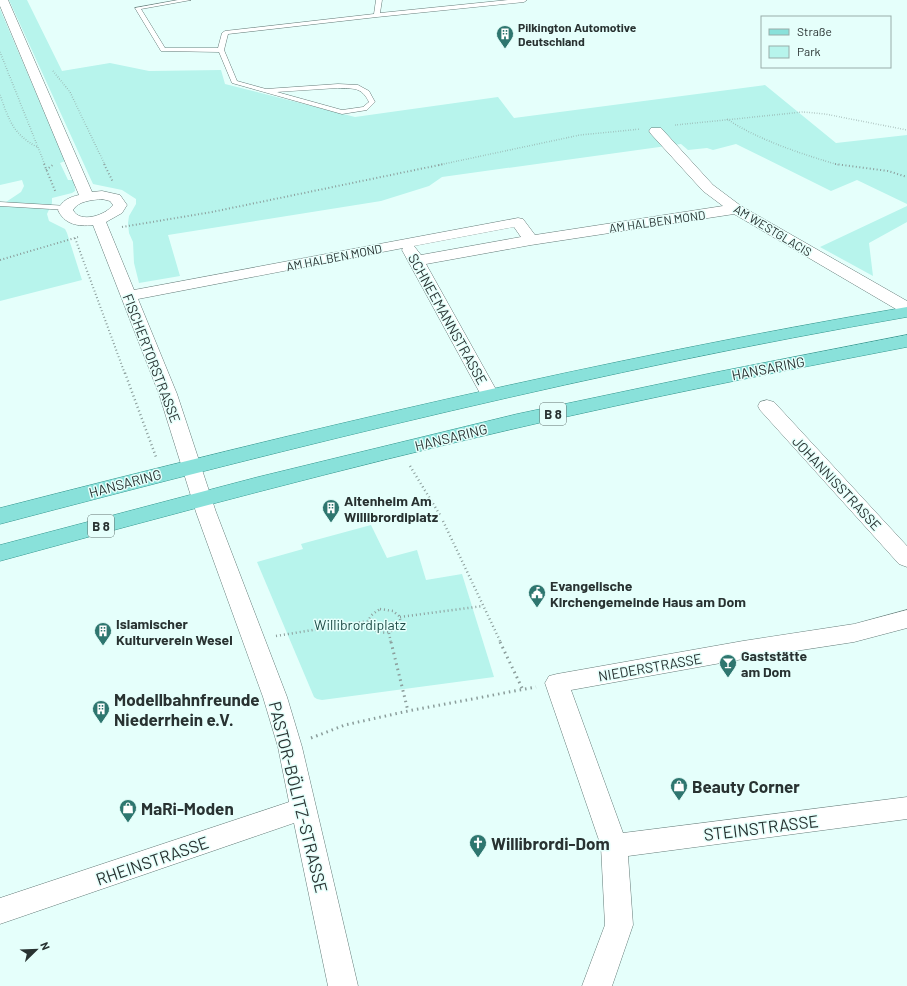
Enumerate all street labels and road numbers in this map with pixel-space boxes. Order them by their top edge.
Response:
street label: AM WESTGLACIS [732,201,814,259]
street label: AM HALBEN MOND [608,207,706,235]
street label: AM HALBEN MOND [285,241,383,273]
street label: SCHNEEMANNSTRASSE [405,251,491,387]
street label: FISCHERTORSTRASSE [120,291,184,425]
street label: HANSARING [730,353,806,383]
road number: B 8 [540,403,566,425]
street label: HANSARING [413,420,489,454]
street label: JOHANNISSTRASSE [789,432,885,534]
street label: HANSARING [87,465,163,501]
road number: B 8 [88,515,114,537]
street label: NIEDERSTRASSE [597,650,703,684]
street label: PASTOR-BÖLITZ-STRASSE [266,699,332,895]
street label: STEINSTRASSE [702,810,820,844]
street label: RHEINSTRASSE [93,831,211,889]

